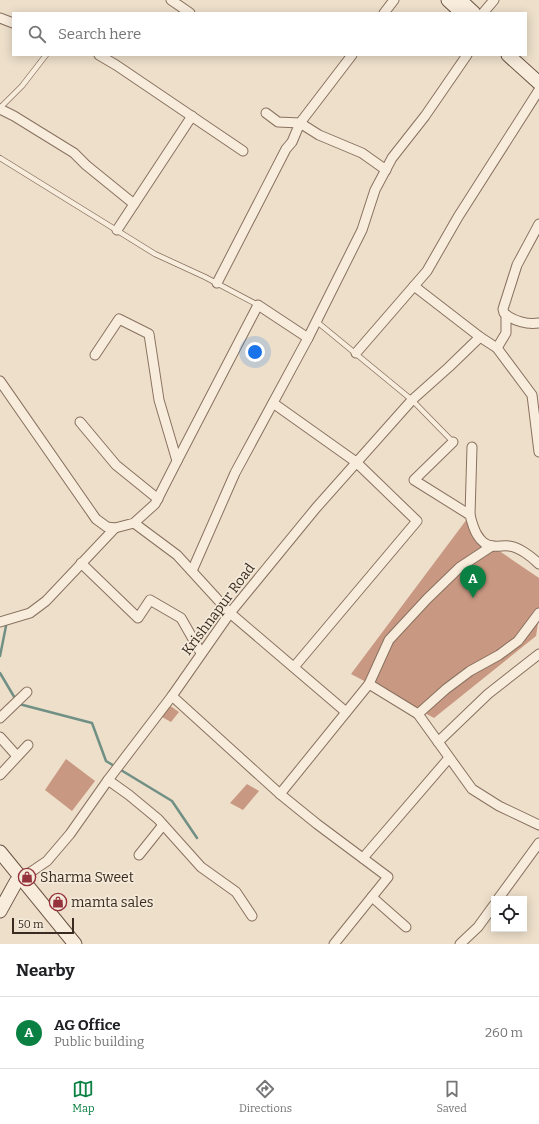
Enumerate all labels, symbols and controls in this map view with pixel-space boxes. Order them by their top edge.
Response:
search box [12,12,527,56]
icon: search [26,23,48,45]
text: Search here [58,25,141,43]
your location [245,342,265,362]
street label: Krishnapur Road [178,560,259,659]
pin: A [460,565,486,598]
shop icon: Sharma Sweet [17,867,37,887]
place label: Sharma Sweet [40,869,134,886]
shop icon: mamta sales [48,892,68,912]
place label: mamta sales [71,894,154,911]
map controls [491,896,527,932]
button: locate [491,896,527,932]
scale bar [12,916,74,935]
text: 50 m [18,918,44,931]
text: Nearby [16,960,75,981]
text: AG Office [54,1016,120,1034]
text: A [24,1025,34,1040]
text: 260 m [485,1025,523,1040]
text: Public building [54,1034,144,1049]
tab: Map [72,1078,94,1115]
tab: Directions [239,1078,292,1115]
tab: Saved [436,1078,467,1115]

